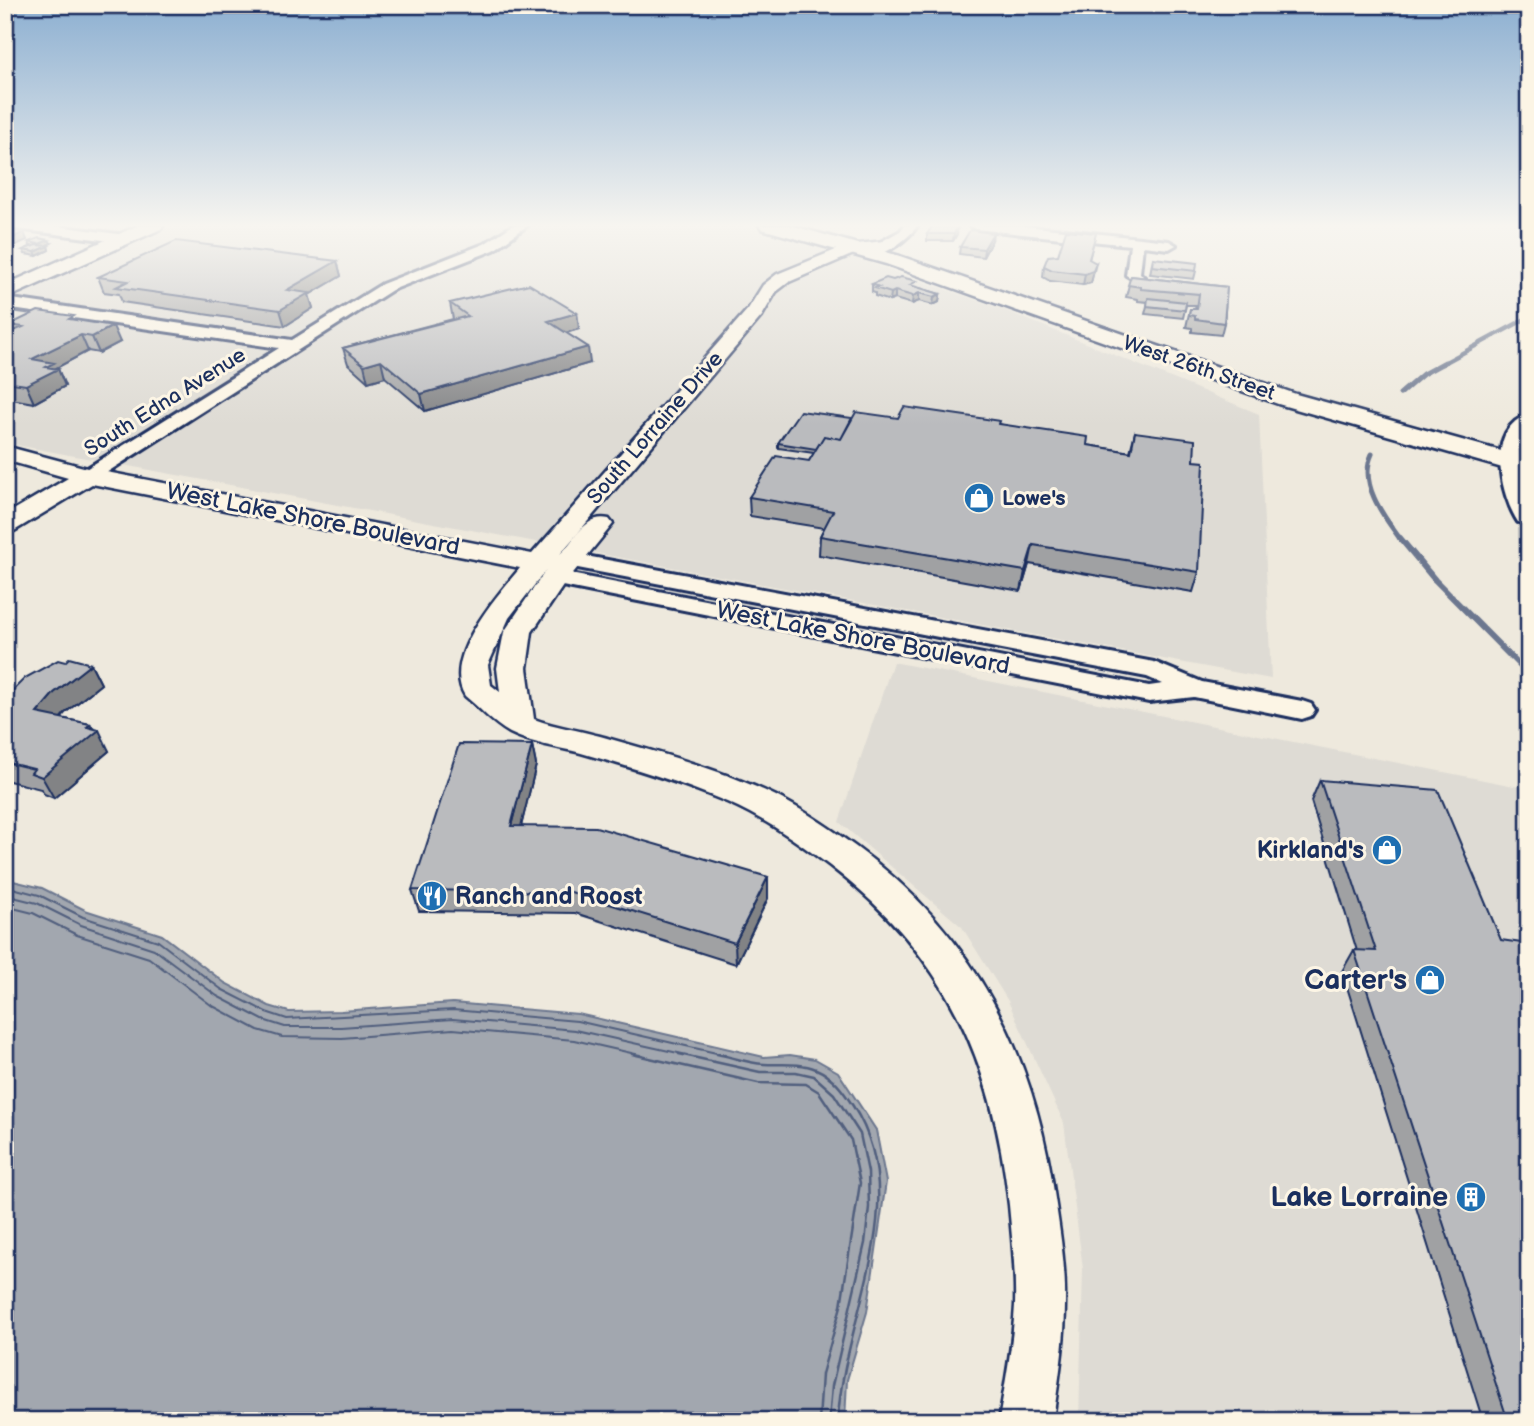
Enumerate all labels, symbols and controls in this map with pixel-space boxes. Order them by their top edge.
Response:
street label: West 26th Street [1120,330,1279,406]
street label: South Edna Avenue [80,342,250,462]
street label: South Lorraine Drive [582,347,728,509]
street label: West Lake Shore Boulevard [164,476,462,562]
shop icon: Lowe's [962,481,996,515]
place label: Lowe's [1002,486,1066,511]
street label: West Lake Shore Boulevard [714,595,1012,681]
shop icon: Kirkland's [1370,833,1404,867]
place label: Kirkland's [1257,836,1364,865]
restaurant icon: Ranch and Roost [415,879,449,913]
place label: Ranch and Roost [455,882,643,911]
shop icon: Carter's [1413,963,1447,997]
place label: Carter's [1304,964,1407,997]
building icon: Lake Lorraine [1454,1180,1488,1214]
place label: Lake Lorraine [1271,1181,1448,1214]

